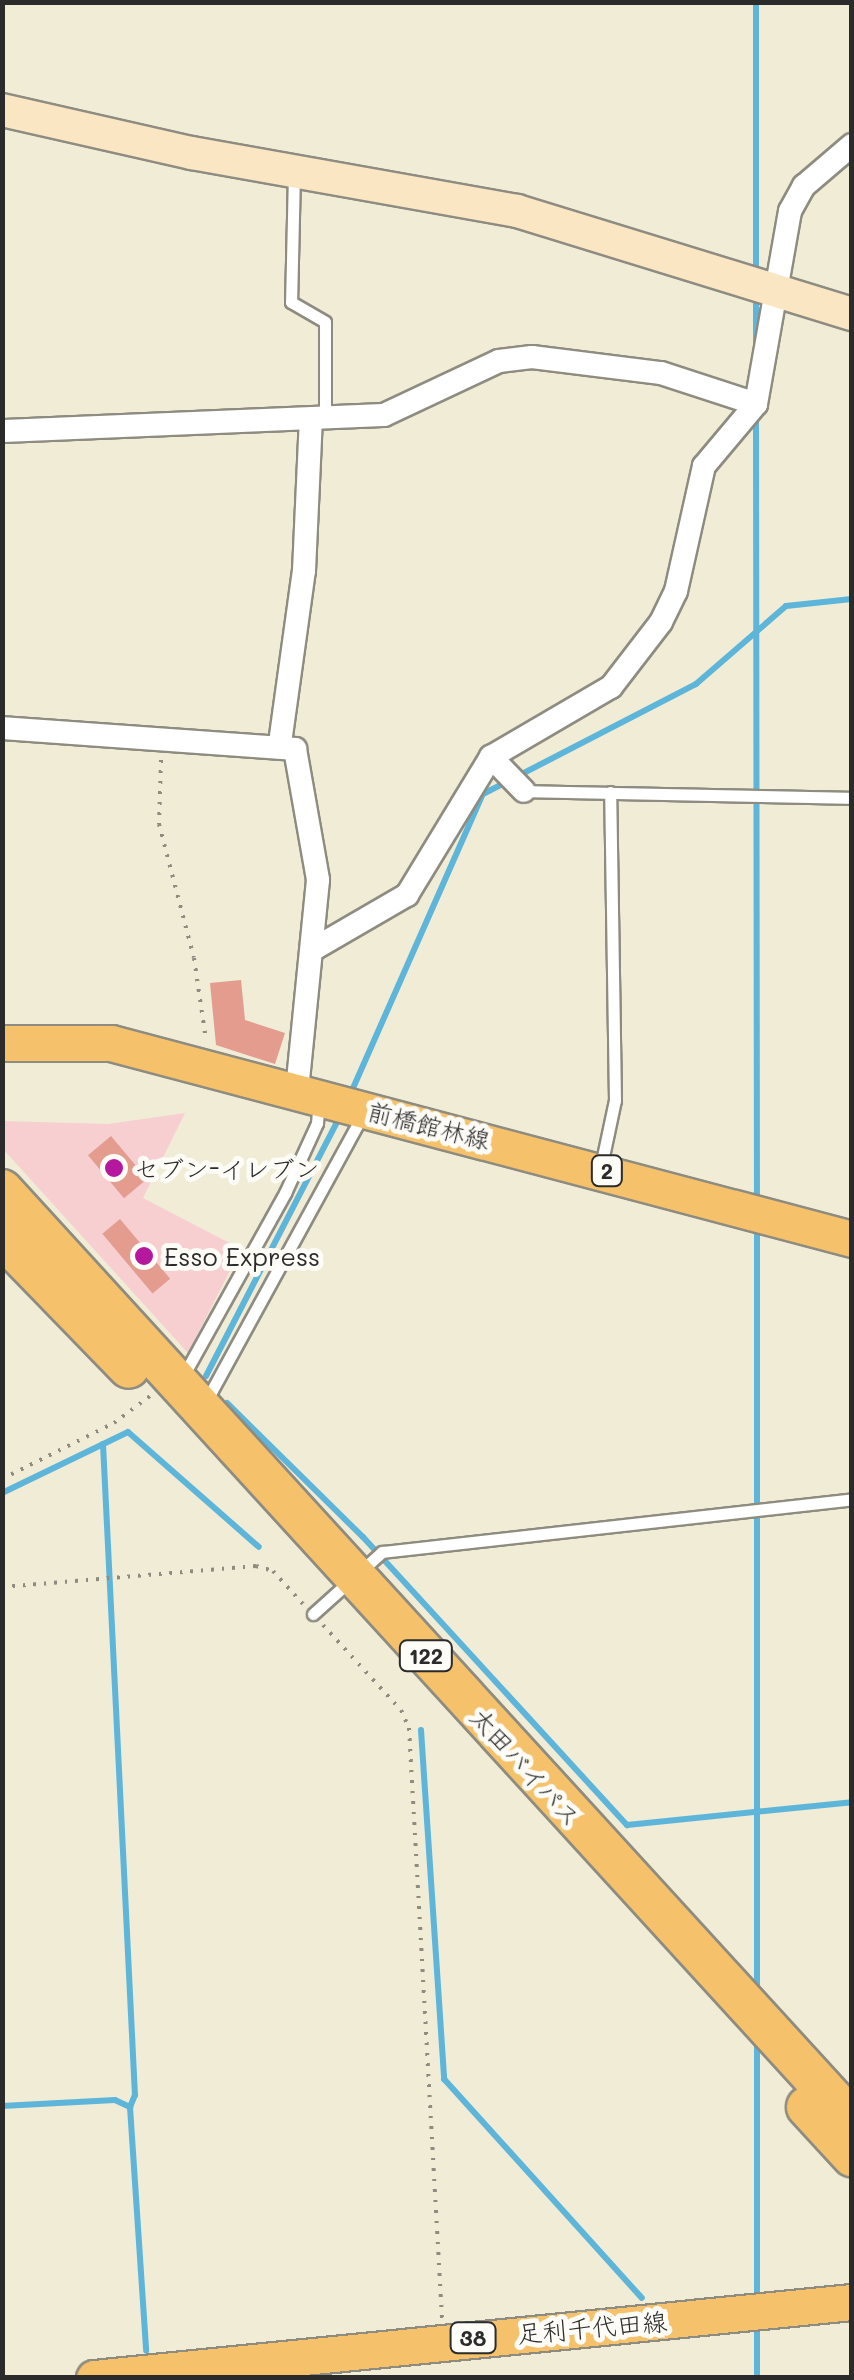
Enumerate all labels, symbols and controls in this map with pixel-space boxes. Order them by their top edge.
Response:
street label: 前橋館林線 [365,1095,493,1155]
place label: セブン-イレブン [134,1153,320,1183]
road number: 2 [590,1154,624,1188]
marker: セブン-イレブン [103,1157,125,1179]
place label: Esso Express [164,1241,320,1271]
marker: Esso Express [133,1245,155,1267]
road number: 122 [398,1639,454,1673]
street label: 太田バイパス [465,1701,587,1833]
street label: 足利千代田線 [516,2306,668,2348]
road number: 38 [448,2321,498,2355]

